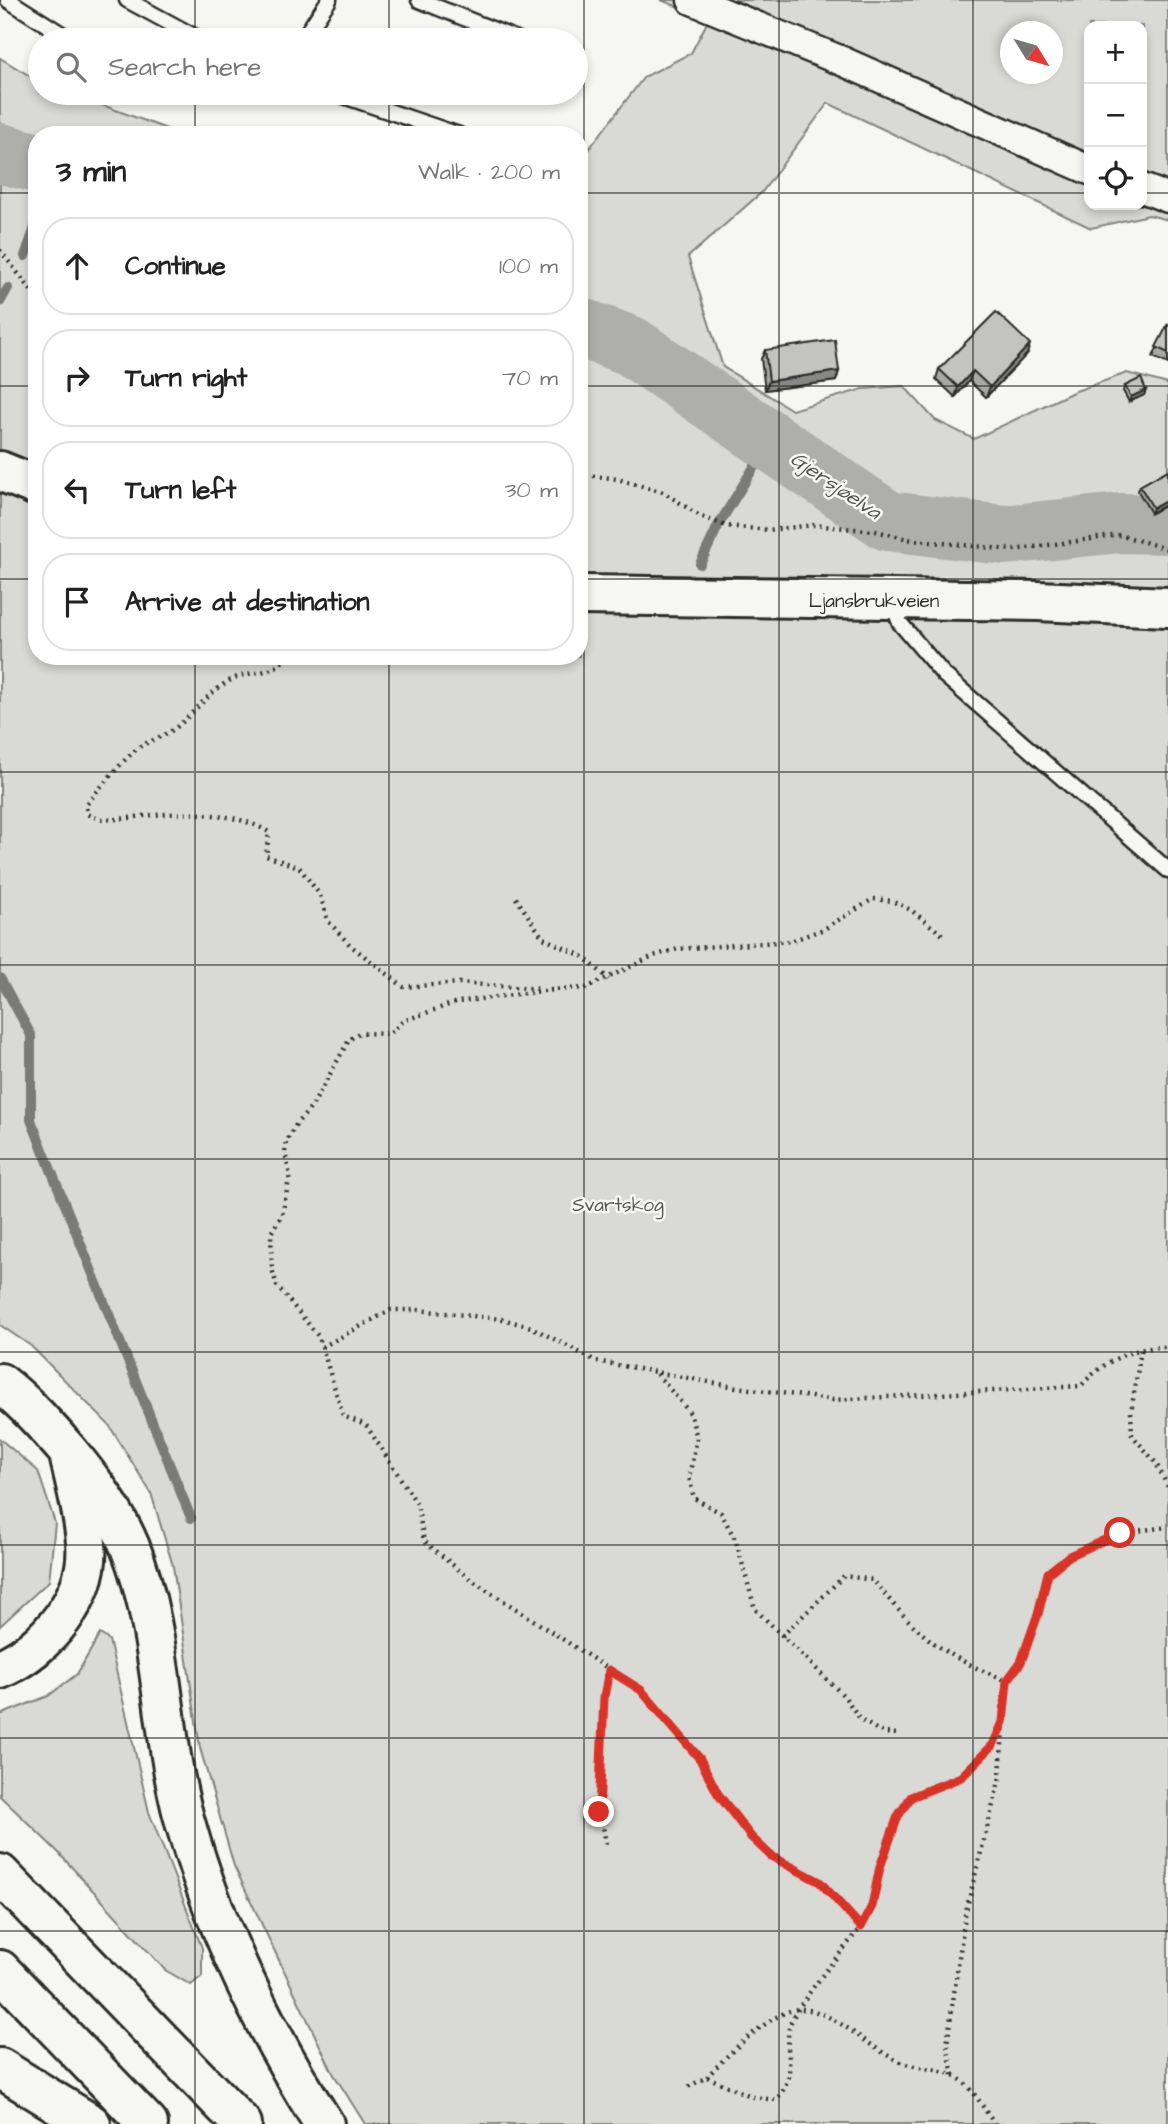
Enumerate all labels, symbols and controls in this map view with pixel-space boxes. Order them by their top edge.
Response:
north arrow [1000,21,1063,84]
map controls [1084,21,1147,210]
button: + [1084,21,1147,84]
search box [28,28,588,105]
icon: search [52,48,90,86]
text: Search here [108,49,261,85]
button: − [1084,84,1147,147]
button: locate [1084,147,1147,210]
text: 3 min [56,151,126,193]
text: Walk · 200 m [418,156,560,188]
icon: ahead [58,247,96,285]
text: Continue [125,248,226,284]
text: 100 m [499,250,558,282]
icon: right [58,359,96,397]
text: Turn right [125,360,247,396]
text: 70 m [502,362,558,394]
water label: Gjersjøelva [785,444,888,527]
icon: left [58,471,96,509]
text: Turn left [125,472,236,508]
text: 30 m [505,474,558,506]
icon: arrive [58,583,96,621]
text: Arrive at destination [125,584,370,620]
street label: Ljansbrukveien [809,588,939,615]
park label: Svartskog [572,1192,664,1220]
route start [1104,1517,1135,1548]
route end [583,1796,614,1827]

